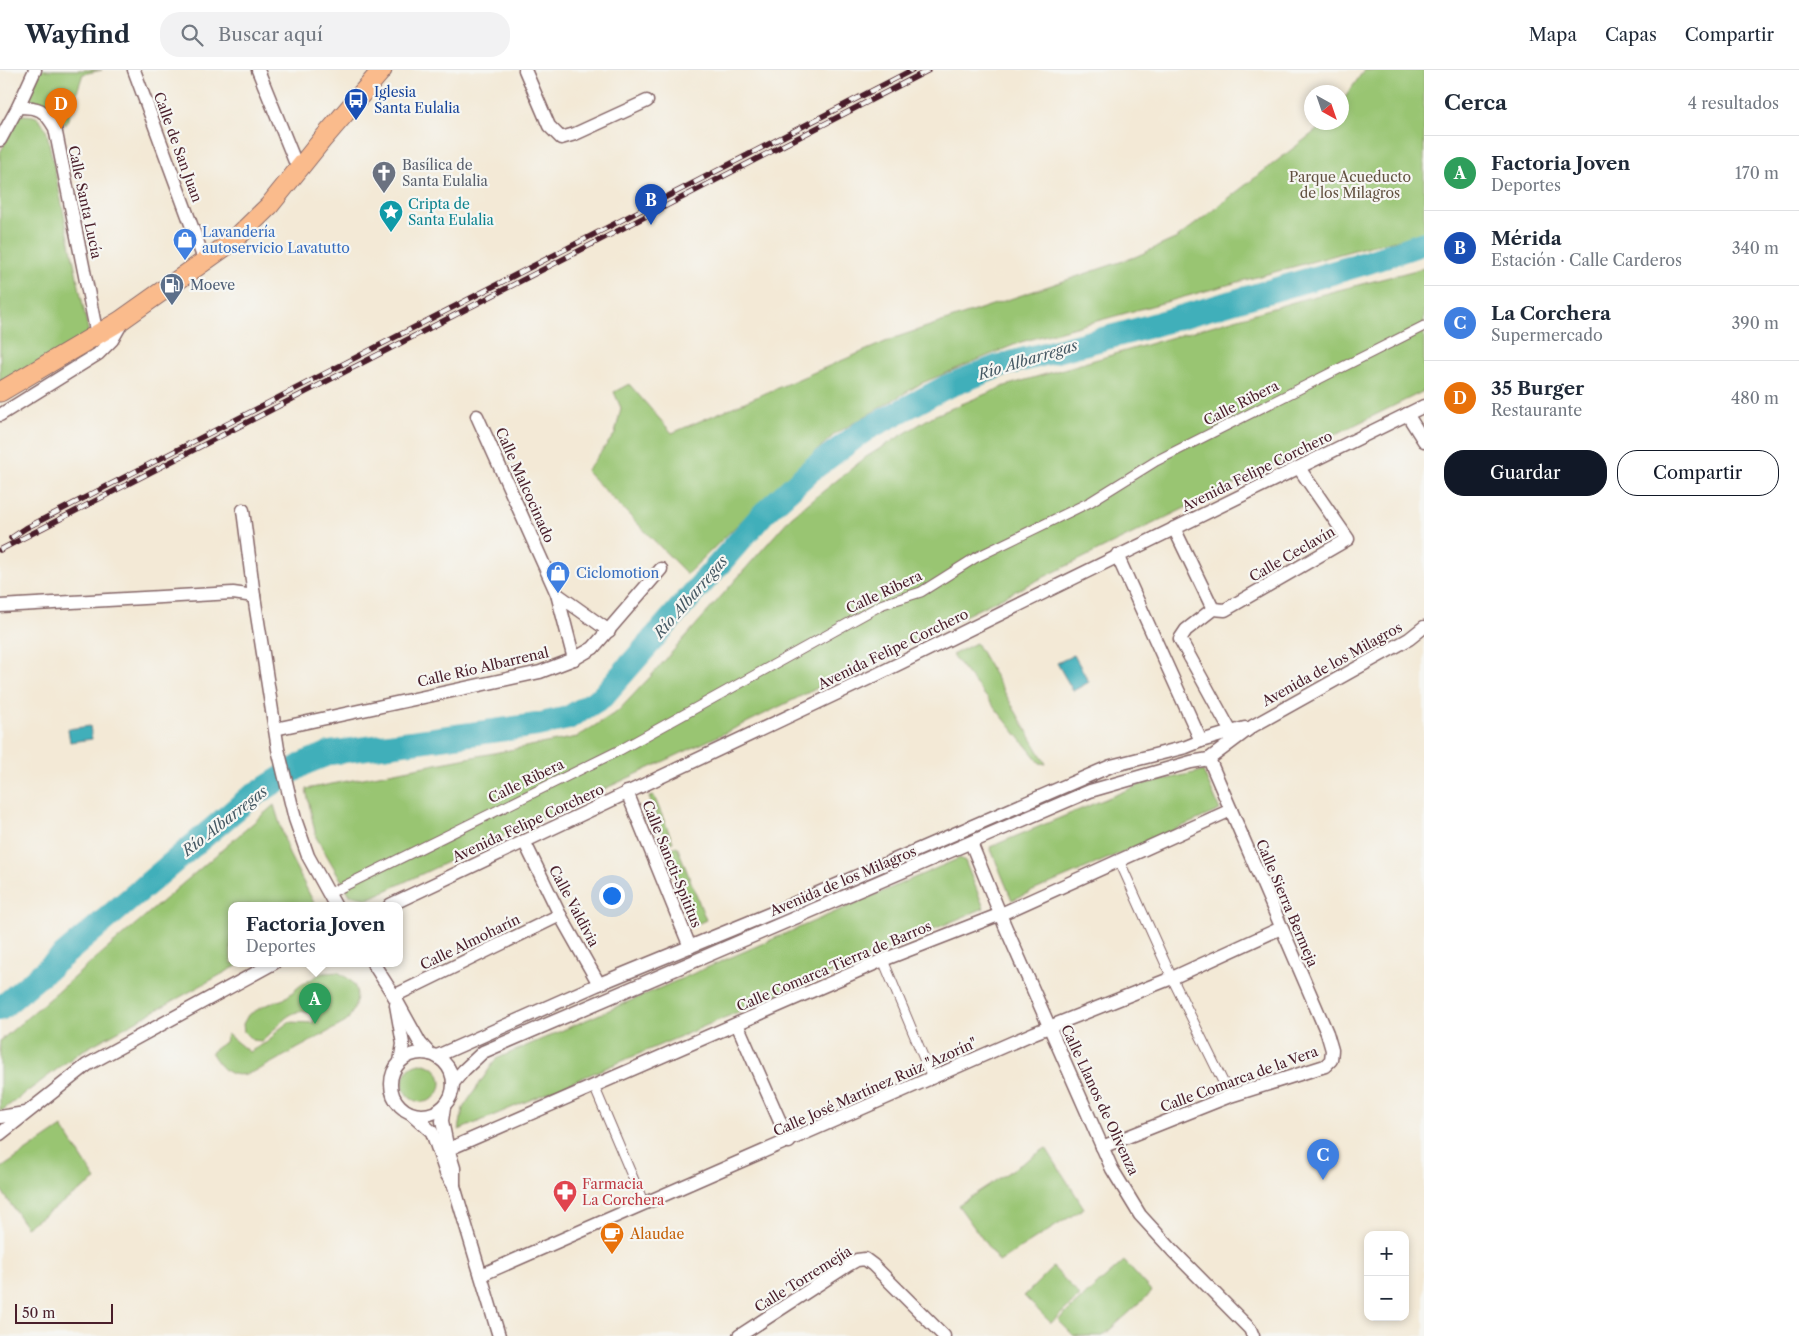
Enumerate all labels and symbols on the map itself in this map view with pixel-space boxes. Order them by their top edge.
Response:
place label: Iglesia Santa Eulalia [374,83,461,117]
north arrow [1304,85,1349,130]
bus stop icon: Iglesia Santa Eulalia [343,87,369,121]
pin: D [45,88,77,129]
street label: Calle de San Juan [150,89,206,205]
street label: Calle Santa Lucía [64,144,106,261]
place label: Basílica de Santa Eulalia [402,156,489,190]
church icon: Basílica de Santa Eulalia [371,160,397,194]
park label: Parque Acueducto de los Milagros [1289,168,1411,202]
pin: B [635,184,667,225]
place label: Cripta de Santa Eulalia [408,195,495,229]
place icon: Cripta de Santa Eulalia [378,199,404,233]
place label: Lavandería autoservicio Lavatutto [202,223,350,257]
shop icon: Lavandería autoservicio Lavatutto [172,227,198,261]
fuel station icon: Moeve [159,272,185,306]
place label: Moeve [190,276,235,294]
water label: Río Albarregas [975,335,1080,384]
street label: Calle Ribera [1200,376,1282,430]
street label: Calle Malcocinado [491,424,559,546]
street label: Avenida Felipe Corchero [1178,427,1335,516]
street label: Calle Ceclavín [1246,522,1338,586]
water label: Río Albarregas [649,551,732,643]
shop icon: Ciclomotion [545,560,571,594]
place label: Ciclomotion [576,564,660,582]
street label: Calle Ribera [843,566,926,618]
street label: Avenida Felipe Corchero [814,605,971,694]
street label: Avenida de los Milagros [1258,618,1405,711]
street label: Calle Río Albarrenal [415,643,551,691]
street label: Calle Ribera [485,755,567,807]
street label: Avenida Felipe Corchero [448,780,607,867]
water label: Río Albarregas [177,781,272,861]
street label: Calle Sancti-Spititus [638,798,706,930]
street label: Calle Sierra Bermeja [1252,836,1322,970]
street label: Avenida de los Milagros [766,842,919,920]
street label: Calle Valdivia [545,862,603,950]
your location [599,883,625,909]
street label: Calle Almoharín [417,910,523,974]
street label: Calle Comarca Tierra de Barros [734,917,934,1015]
pin: A [299,983,331,1024]
street label: Calle Llanos de Olivenza [1057,1022,1143,1179]
street label: Calle José Martínez Ruiz "Azorín" [770,1034,980,1140]
street label: Calle Comarca de la Vera [1158,1042,1321,1116]
pin: C [1307,1139,1339,1180]
place label: Farmacia La Corchera [582,1175,665,1209]
pharmacy icon: Farmacia La Corchera [552,1179,578,1213]
cafe icon: Alaudae [599,1221,625,1255]
place label: Alaudae [629,1225,684,1243]
street label: Calle Torremejía [751,1242,856,1316]
scale bar [15,1301,112,1324]

